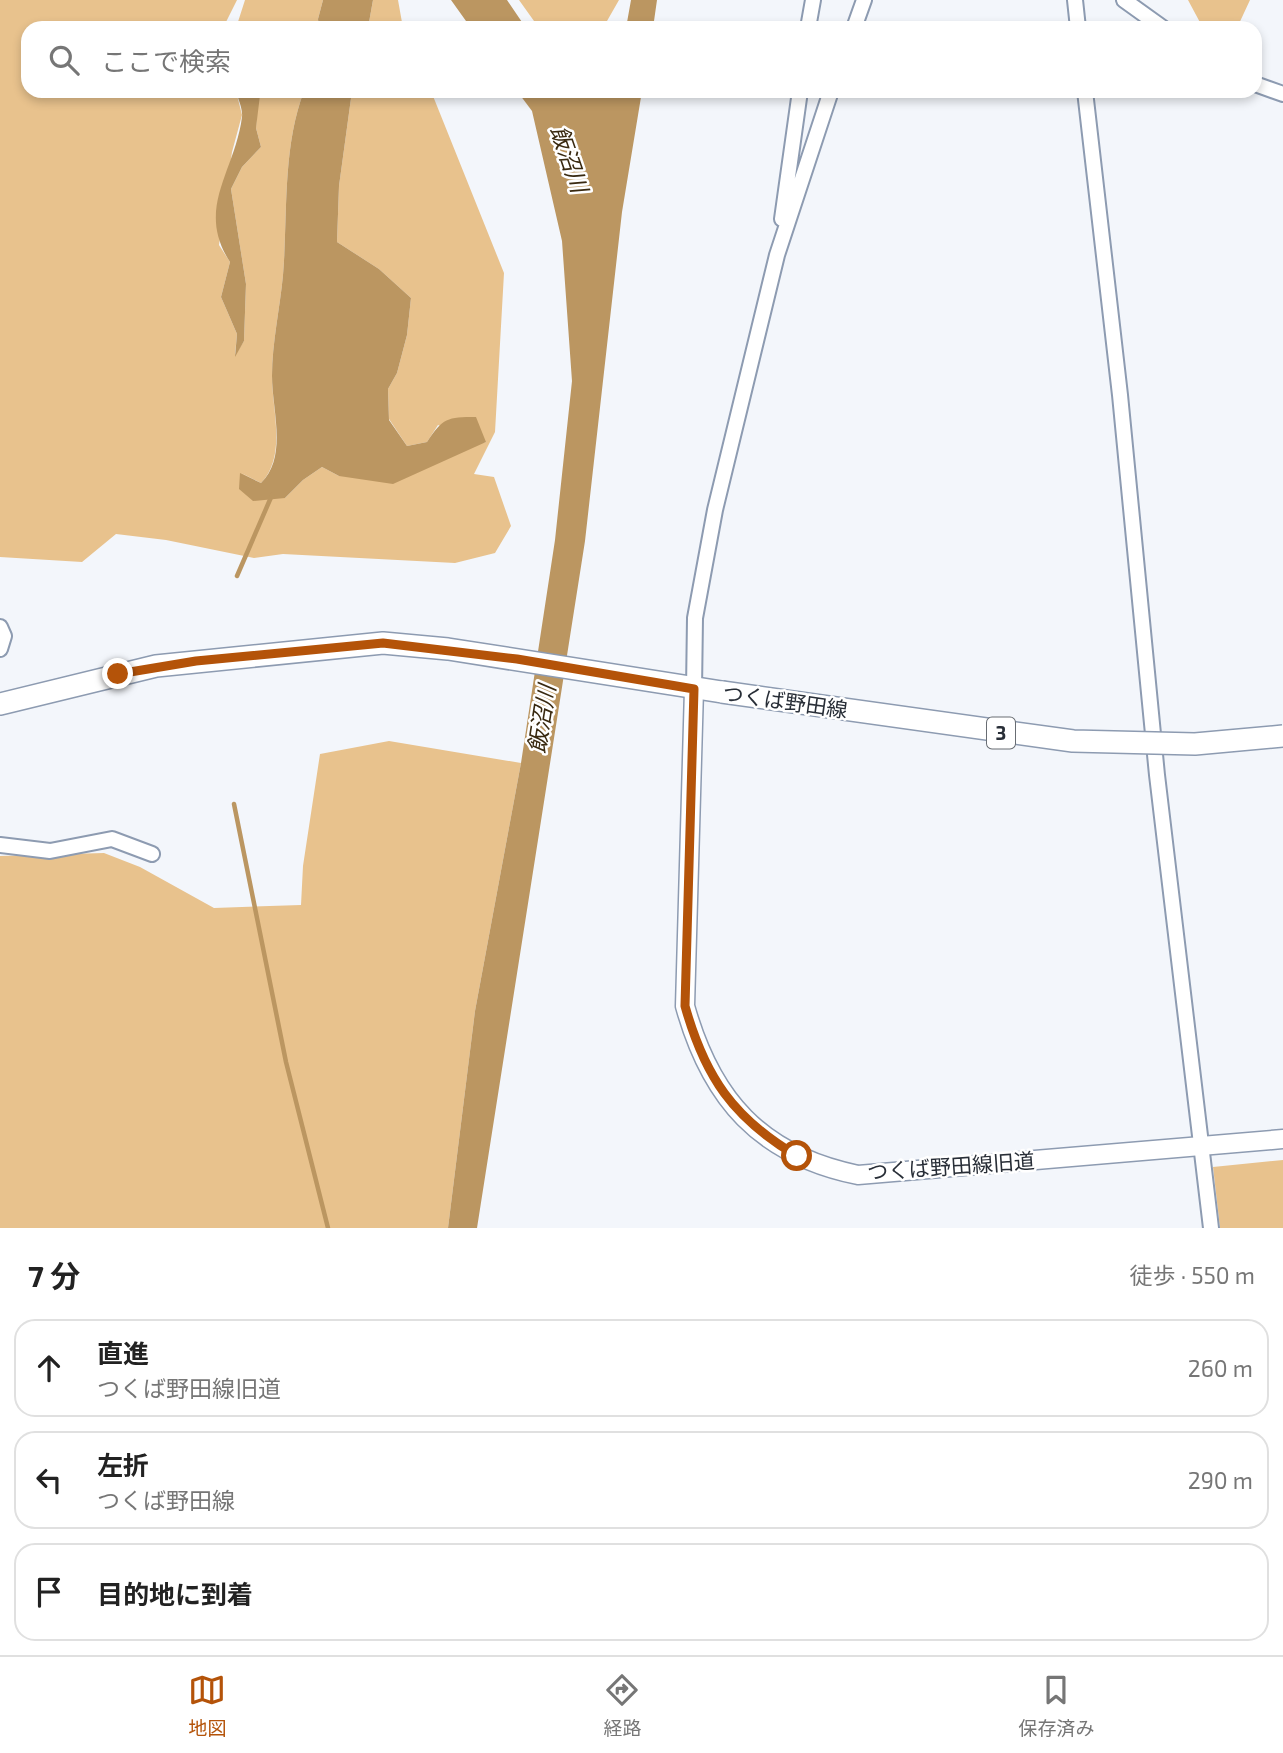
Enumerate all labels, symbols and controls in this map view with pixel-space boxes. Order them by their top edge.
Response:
search box [21,21,1262,98]
icon: search [45,41,83,79]
text: ここで検索 [101,45,231,76]
water label: 飯沼川 [545,121,595,199]
route end [102,658,133,689]
street label: つくば野田線 [721,679,849,722]
water label: 飯沼川 [522,680,561,755]
road number: 3 [987,718,1015,748]
route start [781,1140,812,1171]
street label: つくば野田線旧道 [866,1147,1036,1184]
text: 7 分 [28,1257,80,1293]
text: 徒歩 · 550 m [1130,1261,1255,1289]
text: 直進 [97,1337,149,1368]
icon: ahead [30,1349,68,1387]
text: 260 m [1188,1354,1253,1382]
text: つくば野田線旧道 [97,1374,281,1402]
text: 左折 [97,1449,149,1480]
icon: left [30,1461,68,1499]
text: 290 m [1188,1466,1253,1494]
text: つくば野田線 [97,1486,235,1514]
icon: arrive [30,1573,68,1611]
text: 目的地に到着 [97,1578,253,1609]
tab: 地図 [188,1671,227,1740]
tab: 経路 [603,1671,642,1740]
tab: 保存済み [1018,1671,1095,1740]

